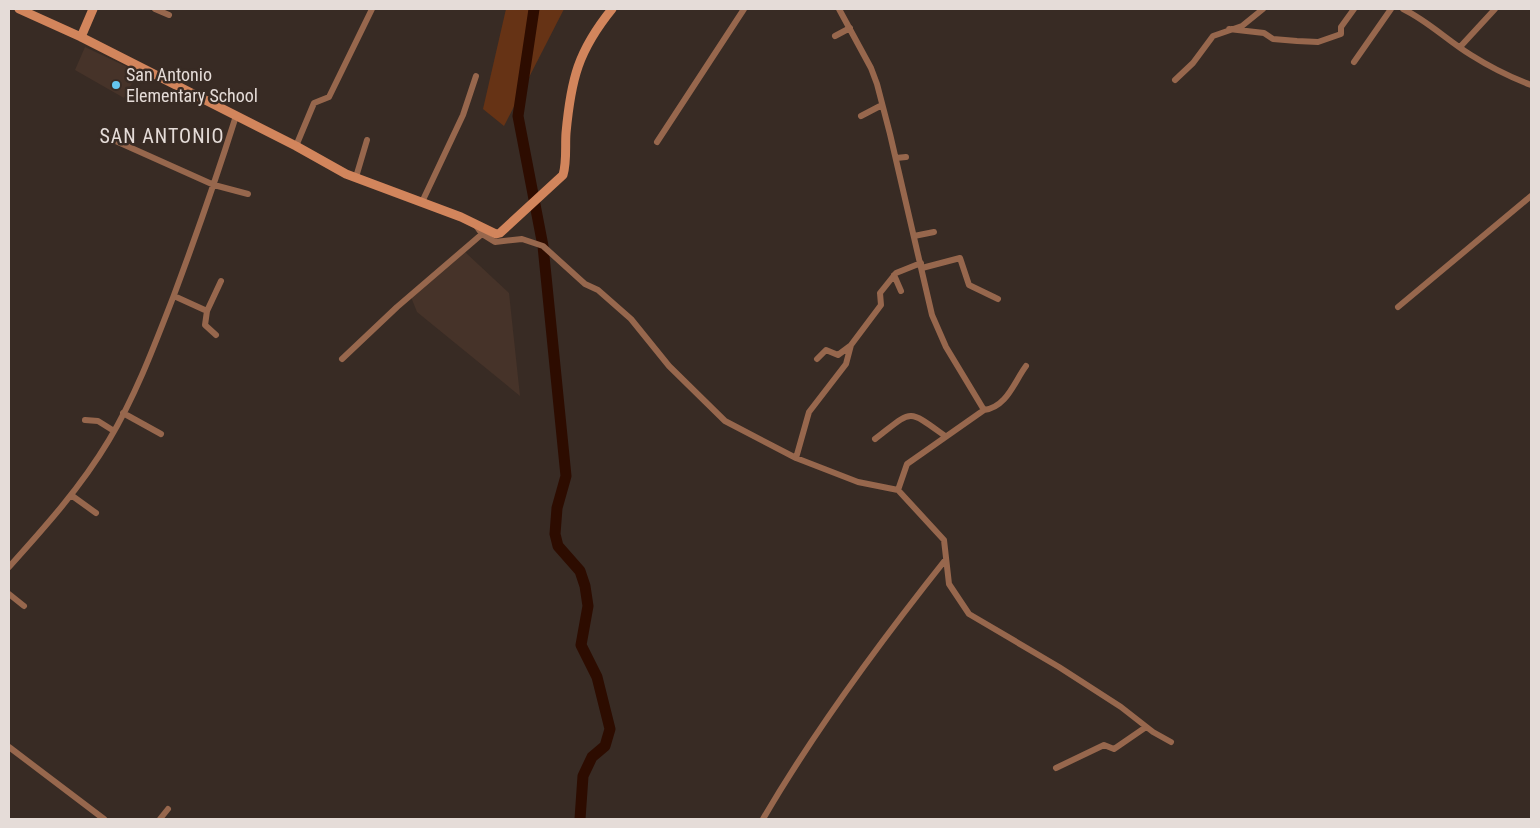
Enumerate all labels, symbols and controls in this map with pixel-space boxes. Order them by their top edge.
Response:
place label: San Antonio Elementary School [126,64,258,106]
marker: San Antonio Elementary School [110,79,122,91]
district label: SAN ANTONIO [99,124,225,148]

